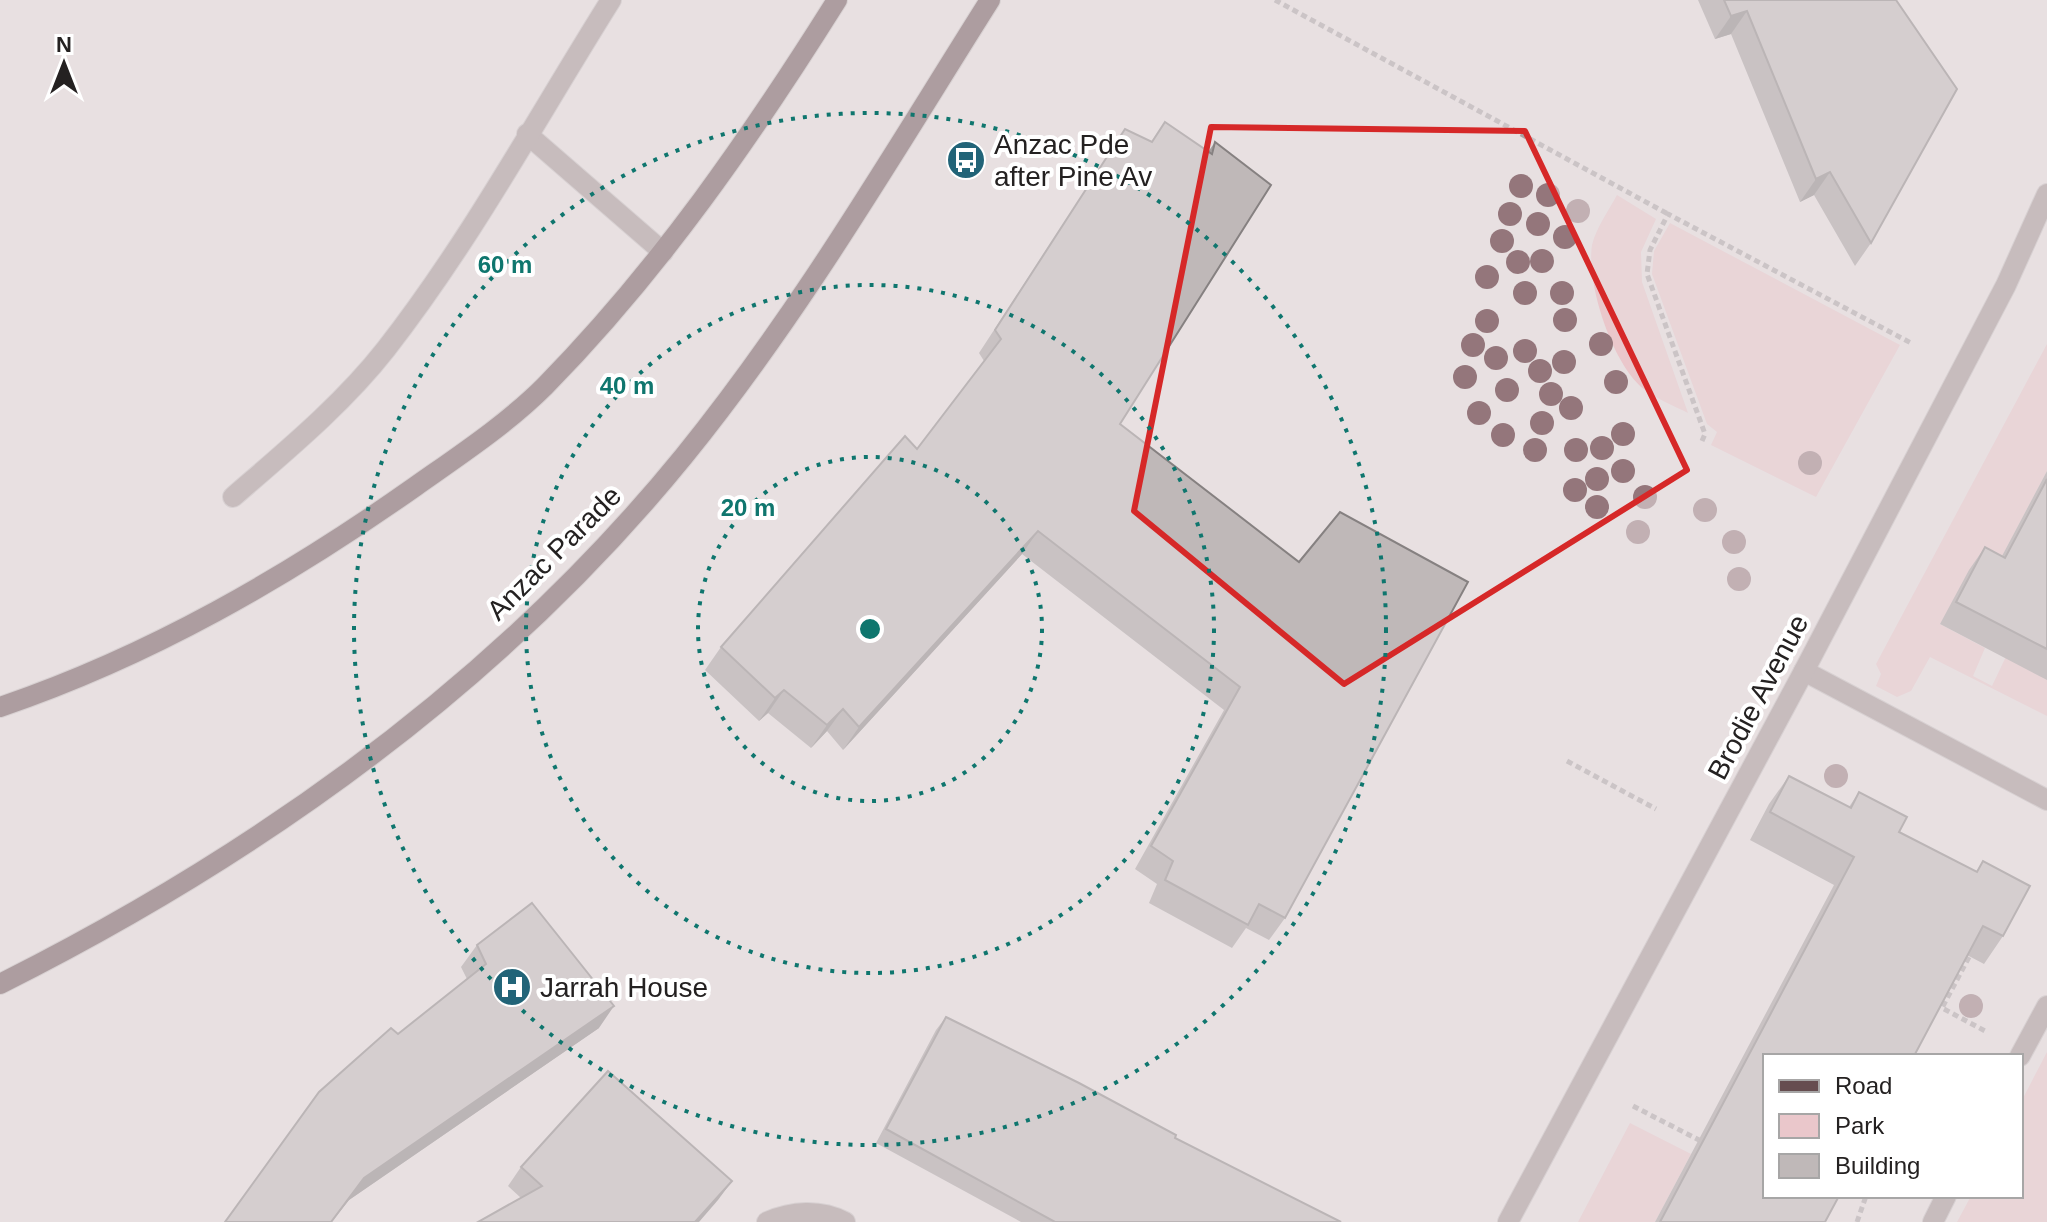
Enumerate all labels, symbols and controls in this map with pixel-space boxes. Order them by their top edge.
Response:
north arrow [24,24,104,104]
text: N [56,32,72,57]
place label: Anzac Pde after Pine Av [994,129,1152,192]
bus stop icon: Anzac Pde after Pine Av [945,139,987,181]
text: 60 m [478,251,532,278]
text: 40 m [600,372,654,399]
street label: Anzac Parade [481,480,627,626]
text: 20 m [721,494,775,521]
street label: Brodie Avenue [1702,610,1814,784]
centre of rings [856,615,884,643]
hospital icon: Jarrah House [491,966,533,1008]
place label: Jarrah House [540,972,708,1003]
legend [1763,1054,2023,1198]
text: Road [1835,1072,1892,1099]
text: Park [1835,1112,1885,1139]
text: Building [1835,1152,1920,1179]

